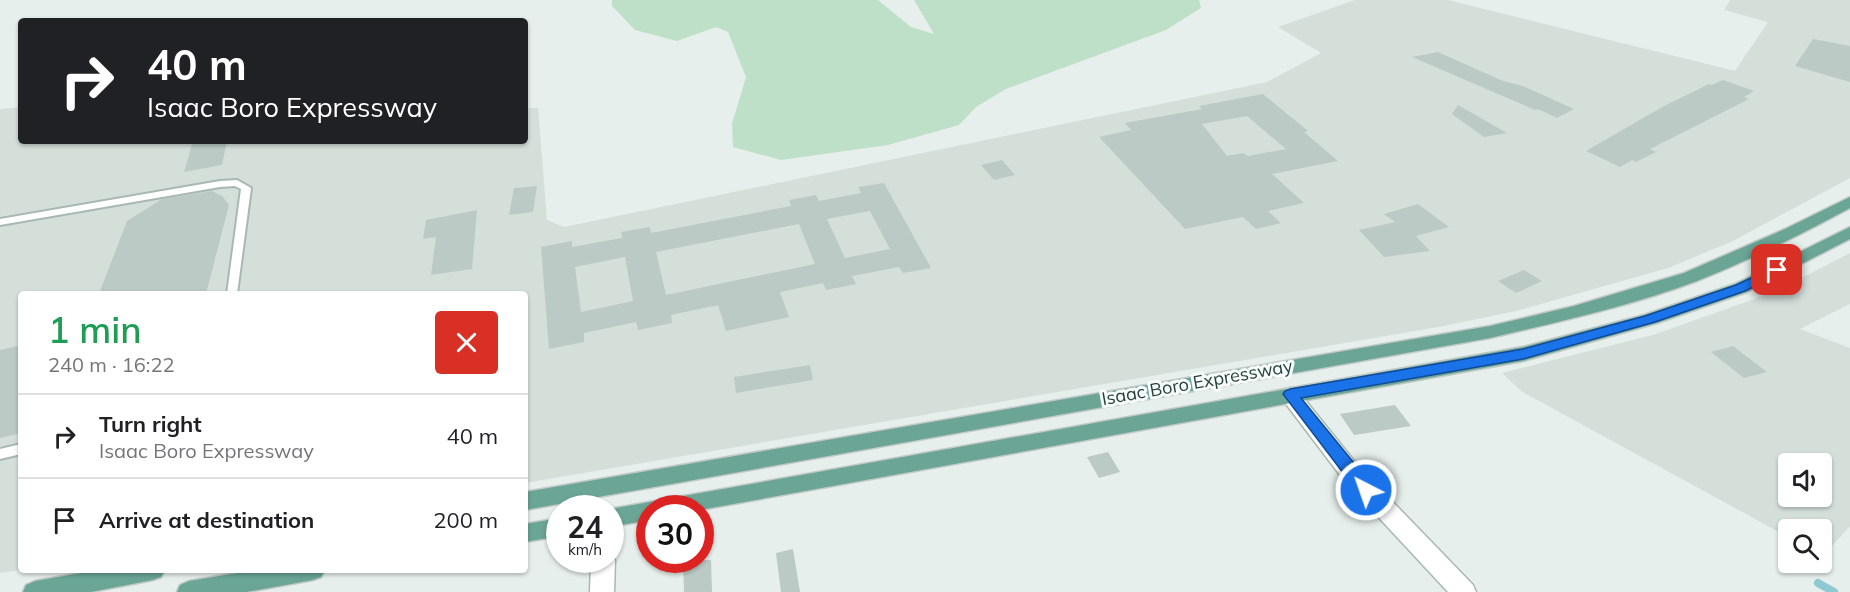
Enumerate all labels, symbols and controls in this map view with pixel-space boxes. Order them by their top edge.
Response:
text: 40 m [147,38,247,91]
icon: right [48,42,126,120]
text: Isaac Boro Expressway [147,90,437,124]
pin [1751,244,1802,295]
icon: arrive [1760,253,1793,286]
text: 1 min [48,307,142,352]
button: close [435,311,498,374]
text: 240 m · 16:22 [48,352,174,377]
street label: Isaac Boro Expressway [1100,354,1295,410]
text: Turn right [99,410,202,438]
icon: right [48,420,81,453]
text: 40 m [447,422,498,450]
text: Isaac Boro Expressway [99,438,314,463]
map controls [1778,453,1832,573]
button: sound [1778,453,1832,507]
position arrow [1334,458,1398,522]
speed limit sign: 30 [636,495,714,573]
icon: arrive [48,504,81,537]
text: Arrive at destination [99,506,314,534]
text: 200 m [433,506,498,534]
text: 24 [567,508,603,546]
button: search [1778,519,1832,573]
text: km/h [568,540,602,559]

